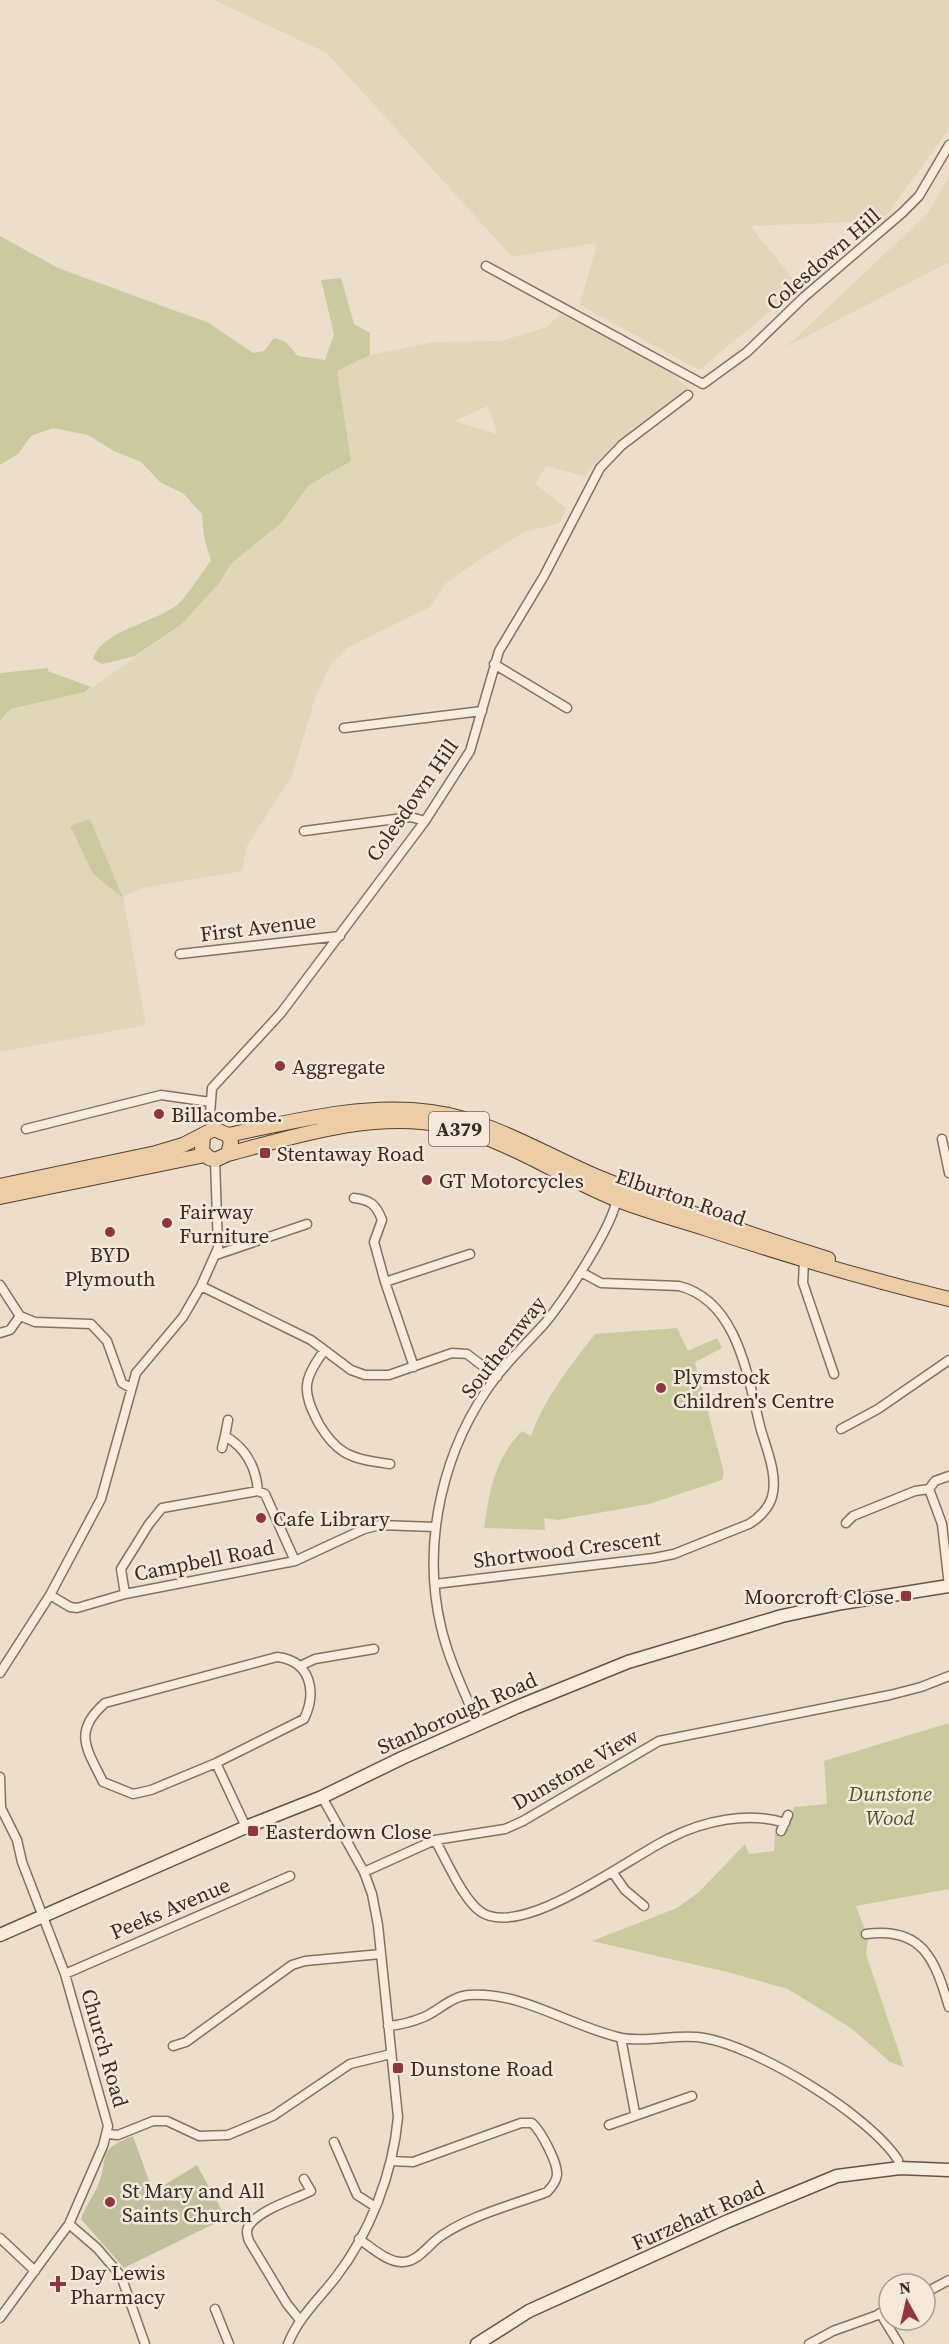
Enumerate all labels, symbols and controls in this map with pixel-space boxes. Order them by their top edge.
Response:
street label: Colesdown Hill [759,201,887,317]
street label: Colesdown Hill [359,733,465,867]
street label: First Avenue [198,906,318,948]
place label: Aggregate [292,1052,386,1081]
marker: Aggregate [273,1059,287,1073]
place label: Billacombe. [171,1100,283,1129]
marker: Billacombe. [152,1107,166,1121]
road number: A379 [429,1112,489,1146]
place label: Stentaway Road [277,1139,424,1168]
marker: Stentaway Road [258,1146,272,1160]
street label: Elburton Road [612,1161,750,1233]
place label: GT Motorcycles [439,1166,584,1195]
marker: GT Motorcycles [420,1173,434,1187]
place label: Fairway Furniture [179,1197,269,1250]
marker: Fairway Furniture [160,1216,174,1230]
marker: BYD Plymouth [103,1225,117,1239]
place label: BYD Plymouth [64,1240,156,1293]
street label: Southernway [454,1290,552,1404]
place label: Plymstock Children's Centre [673,1362,834,1415]
marker: Plymstock Children's Centre [654,1381,668,1395]
place label: Cafe Library [273,1504,390,1533]
marker: Cafe Library [254,1511,268,1525]
street label: Shortwood Crescent [472,1523,663,1575]
street label: Campbell Road [131,1532,277,1588]
place label: Moorcroft Close [744,1582,894,1611]
marker: Moorcroft Close [899,1589,913,1603]
street label: Stanborough Road [372,1665,542,1761]
street label: Dunstone View [507,1721,643,1817]
park label: Dunstone Wood [847,1779,932,1832]
place label: Easterdown Close [265,1817,432,1846]
marker: Easterdown Close [246,1824,260,1838]
street label: Peeks Avenue [106,1870,234,1946]
street label: Church Road [74,1985,136,2111]
place label: Dunstone Road [410,2054,553,2083]
marker: Dunstone Road [391,2061,405,2075]
street label: Furzehatt Road [627,2173,769,2257]
place label: St Mary and All Saints Church [122,2176,265,2229]
marker: St Mary and All Saints Church [103,2195,117,2209]
place label: Day Lewis Pharmacy [70,2258,165,2311]
north arrow [877,2272,937,2332]
text: N [898,2275,913,2299]
marker: Day Lewis Pharmacy [51,2277,65,2291]

